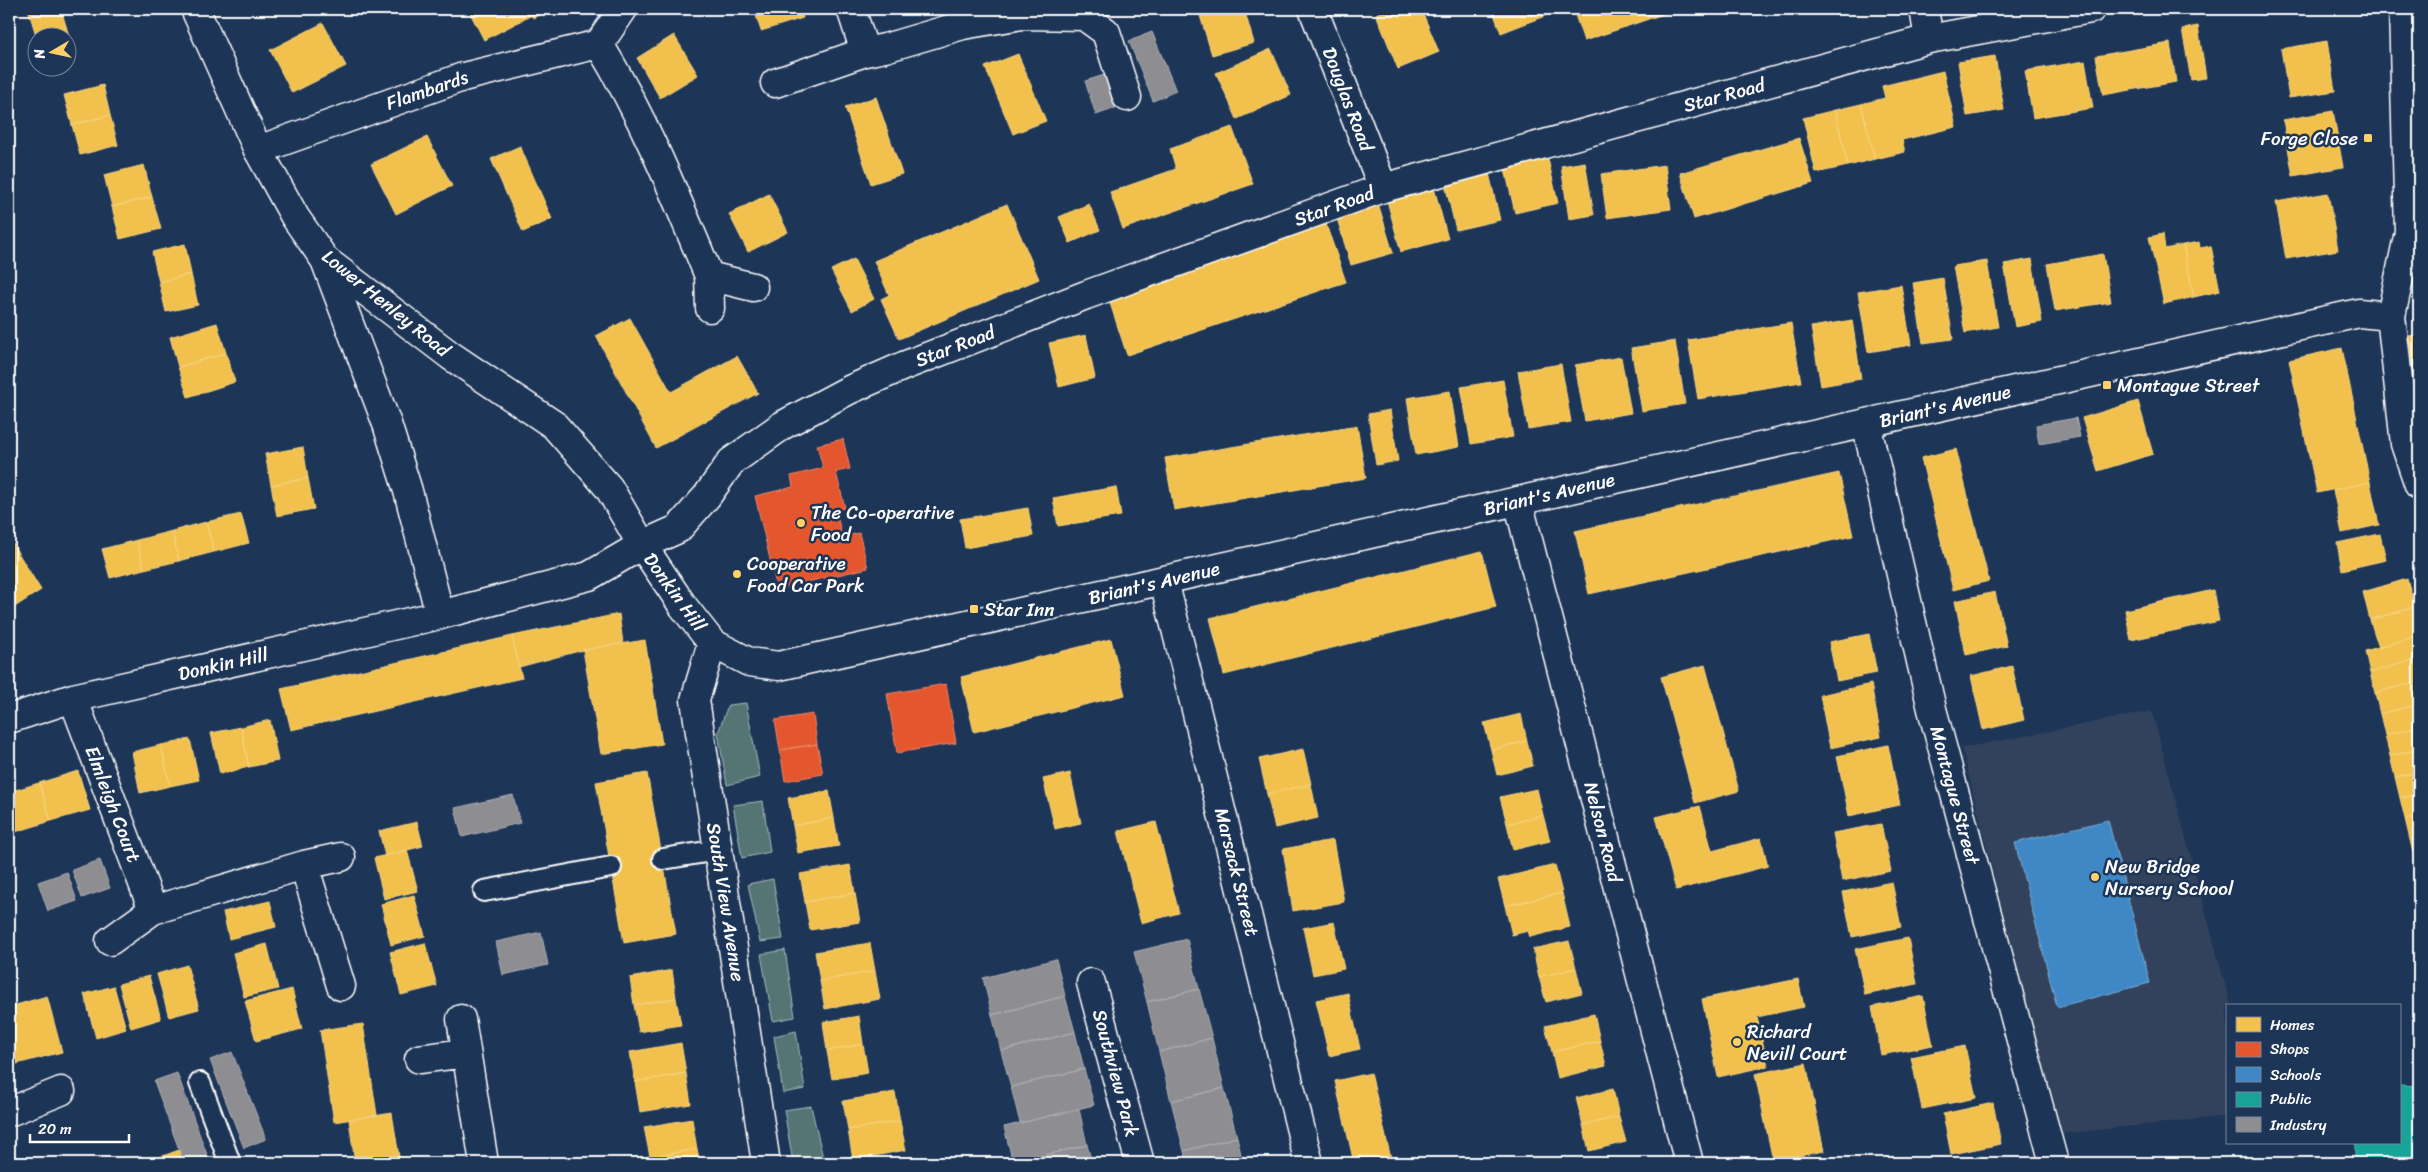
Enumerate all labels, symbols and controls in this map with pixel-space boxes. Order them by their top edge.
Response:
north arrow [28,28,78,78]
street label: Douglas Road [1313,42,1384,158]
text: N [27,47,53,62]
street label: Flambards [381,60,473,119]
street label: Star Road [1680,68,1770,122]
place label: Forge Close [2261,122,2358,155]
marker: Forge Close [2362,132,2374,144]
street label: Star Road [1289,176,1381,236]
street label: Lower Henley Road [314,241,459,367]
street label: Star Road [910,315,1002,376]
place label: Montague Street [2117,369,2261,402]
street label: Briant's Avenue [1876,375,2014,437]
marker: Montague Street [2101,379,2113,391]
street label: Briant's Avenue [1480,463,1618,525]
place label: The Co-operative Food [811,496,955,551]
marker: The Co-operative Food [795,517,807,529]
street label: Donkin Hill [635,545,716,639]
place label: Cooperative Food Car Park [747,547,865,602]
street label: Briant's Avenue [1085,552,1223,614]
marker: Cooperative Food Car Park [731,568,743,580]
place label: Star Inn [984,593,1055,626]
marker: Star Inn [968,603,980,615]
street label: Donkin Hill [175,638,272,690]
street label: Montague Street [1921,722,1990,869]
street label: Elmleigh Court [76,741,150,867]
street label: Nelson Road [1575,778,1632,888]
street label: Marsack Street [1205,804,1269,940]
street label: South View Avenue [697,820,755,984]
place label: New Bridge Nursery School [2105,850,2234,905]
marker: New Bridge Nursery School [2089,871,2101,883]
legend [2226,1004,2400,1144]
street label: Southview Park [1083,1006,1149,1140]
text: Homes [2270,1012,2314,1038]
place label: Richard Nevill Court [1747,1015,1847,1070]
marker: Richard Nevill Court [1731,1036,1743,1048]
text: Shops [2270,1036,2310,1062]
text: Schools [2270,1062,2321,1088]
text: Public [2270,1086,2312,1112]
scale bar [30,1112,129,1144]
text: Industry [2269,1112,2327,1138]
text: 20 m [38,1116,72,1142]

